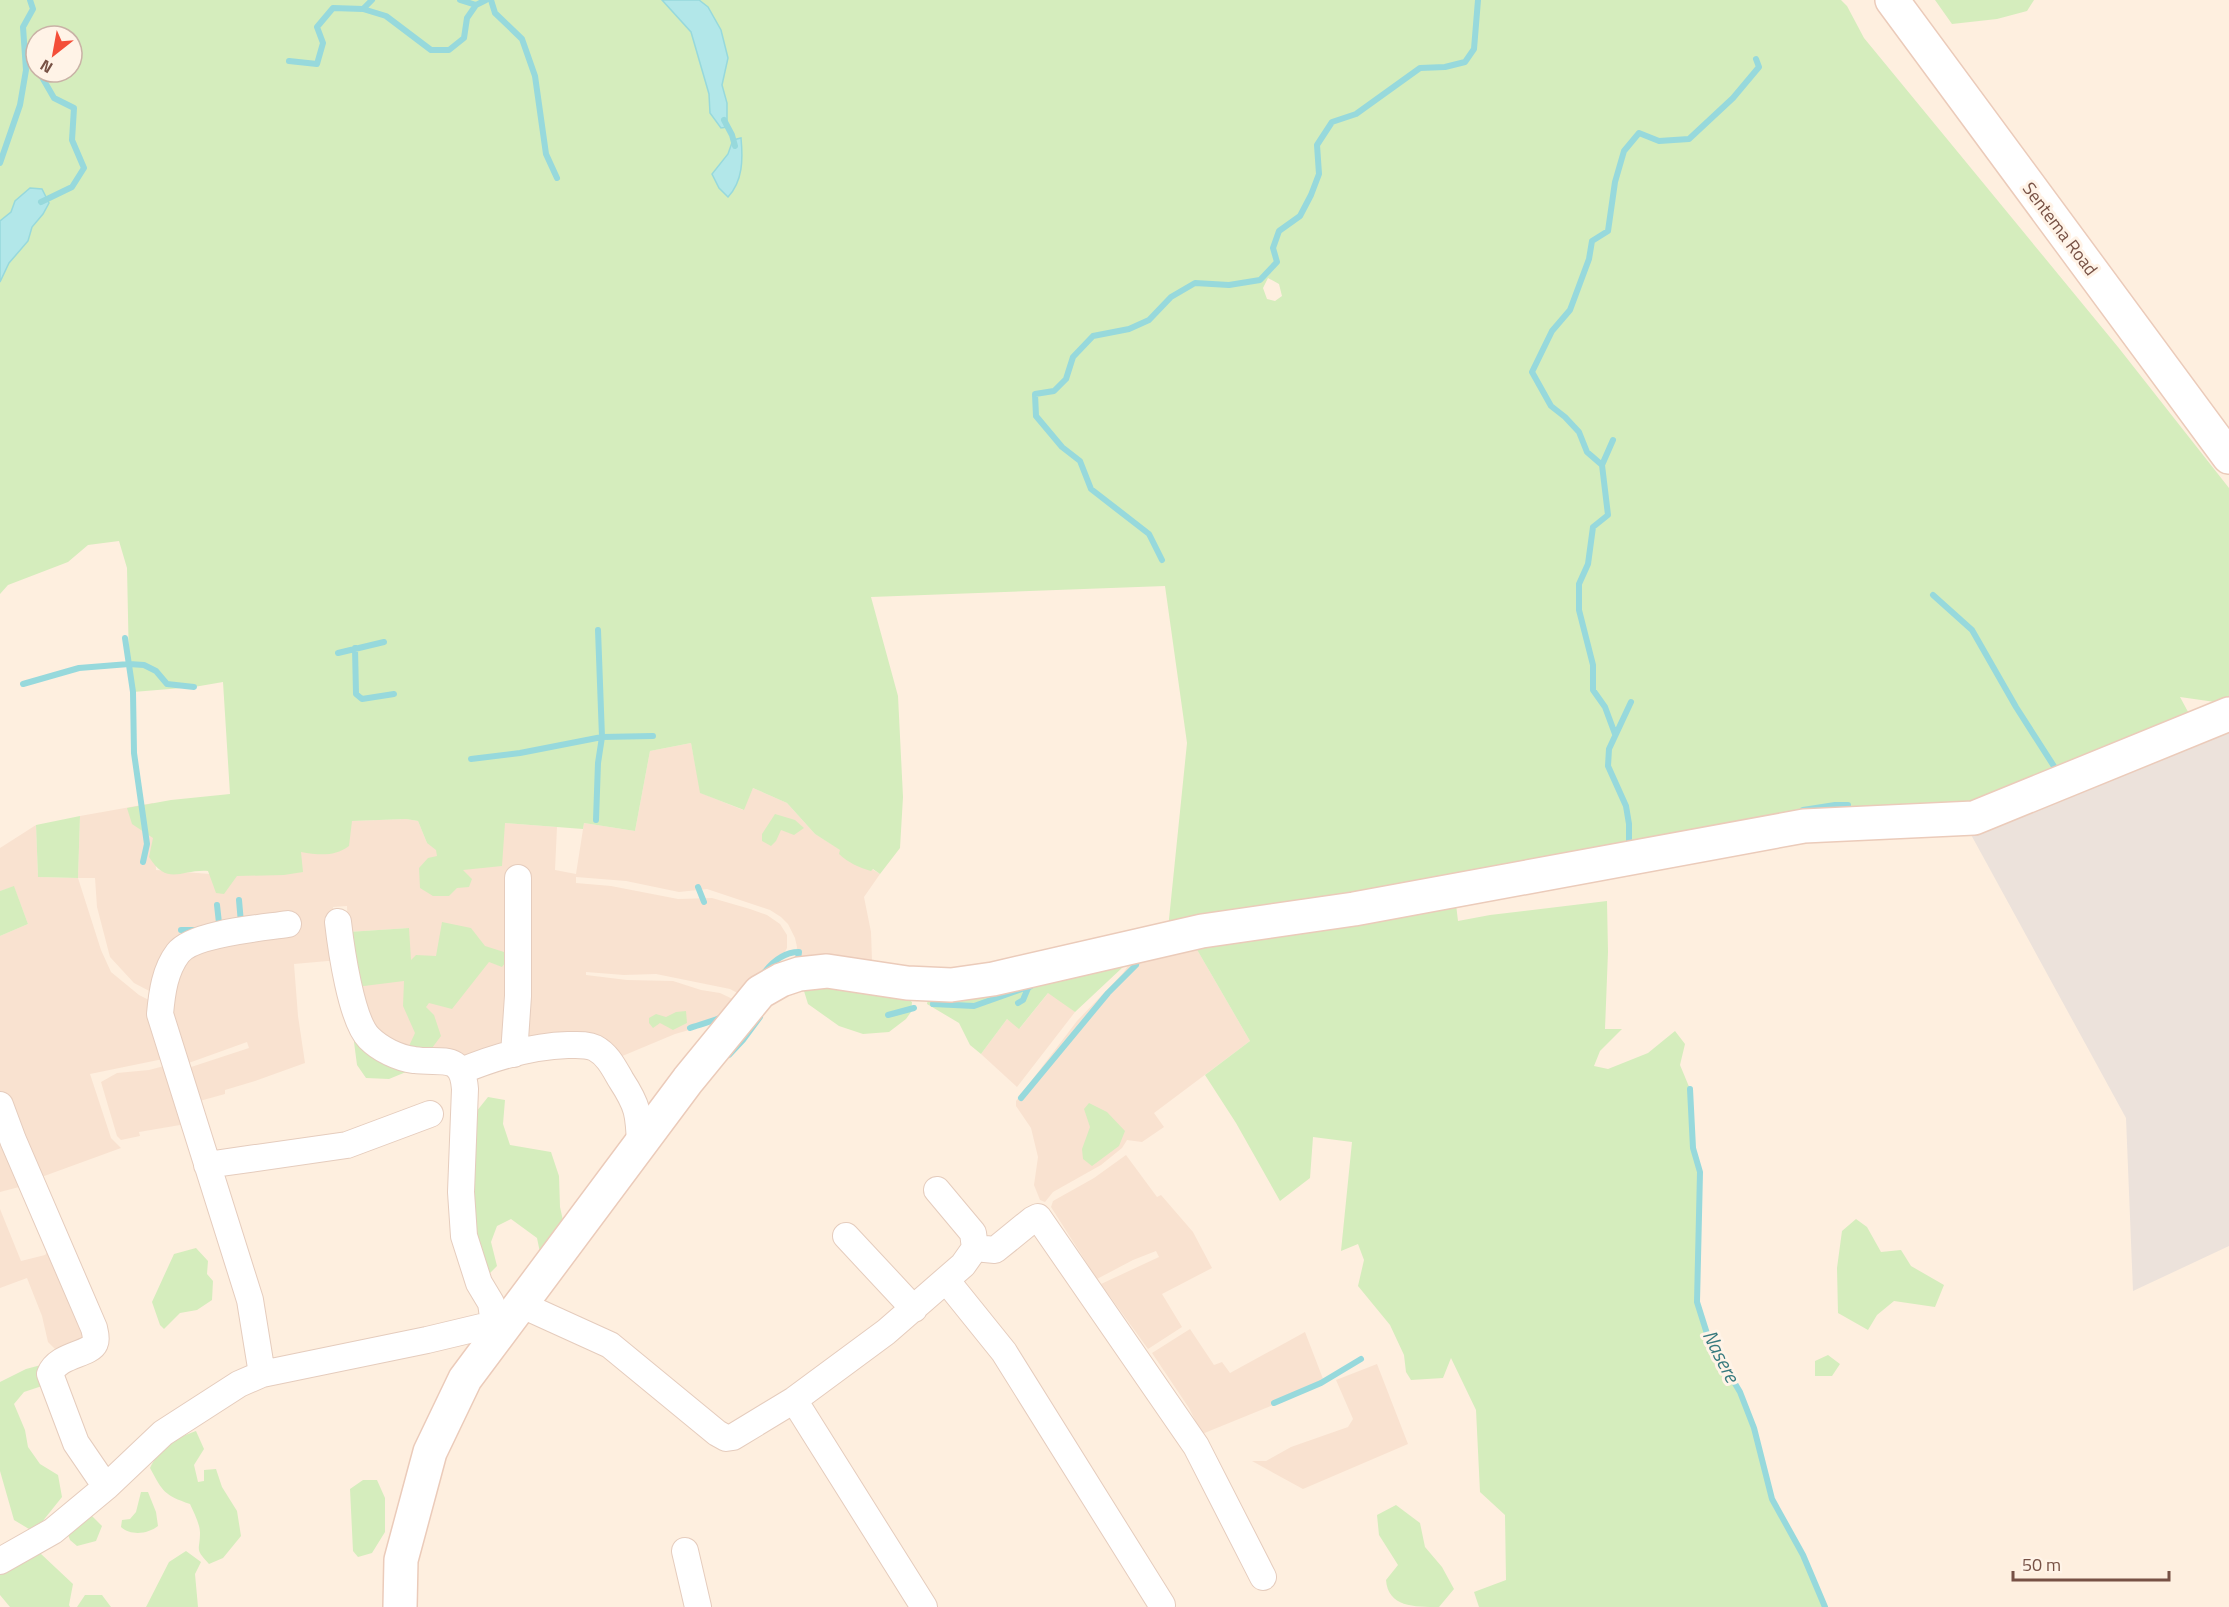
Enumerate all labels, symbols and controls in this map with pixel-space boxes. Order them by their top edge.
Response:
north arrow [24,24,84,84]
text: N [35,54,57,80]
street label: Sentema Road [2016,176,2105,281]
water label: Nasere [1695,1324,1749,1389]
scale bar [2013,1544,2169,1582]
text: 50 m [2022,1551,2061,1578]

